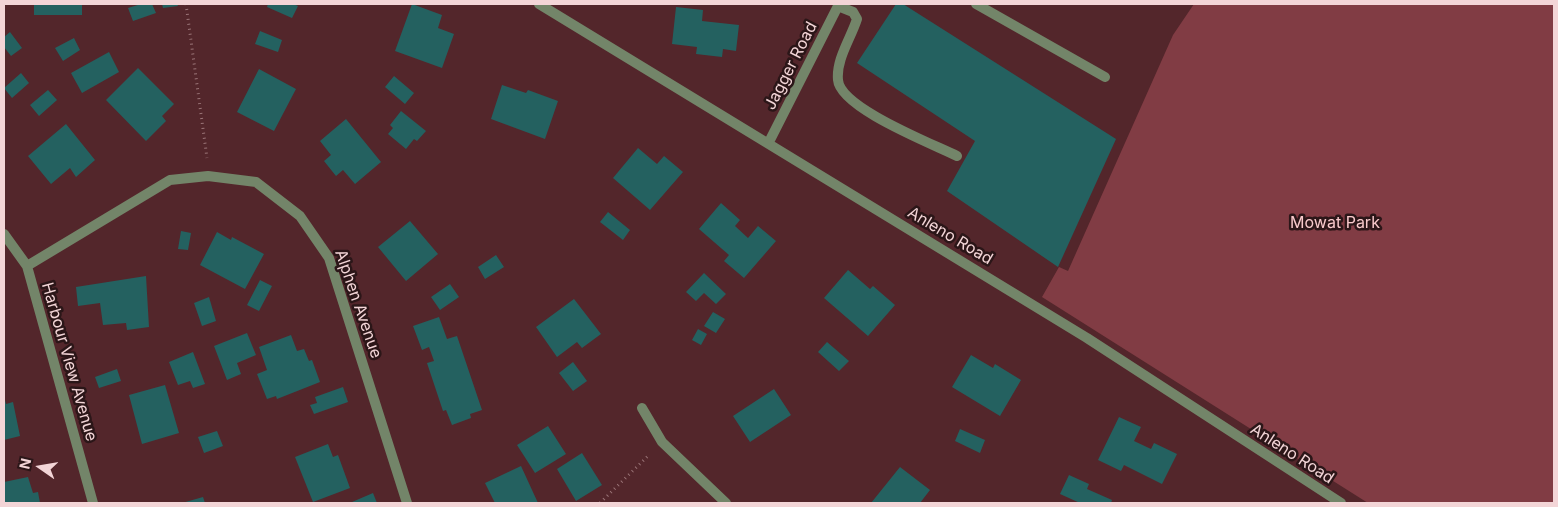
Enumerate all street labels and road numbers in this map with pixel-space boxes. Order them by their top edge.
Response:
street label: Jagger Road [761,19,821,113]
street label: Anleno Road [904,203,996,269]
street label: Alphen Avenue [330,247,386,361]
street label: Harbour View Avenue [37,280,101,444]
street label: Anleno Road [1247,420,1337,488]

